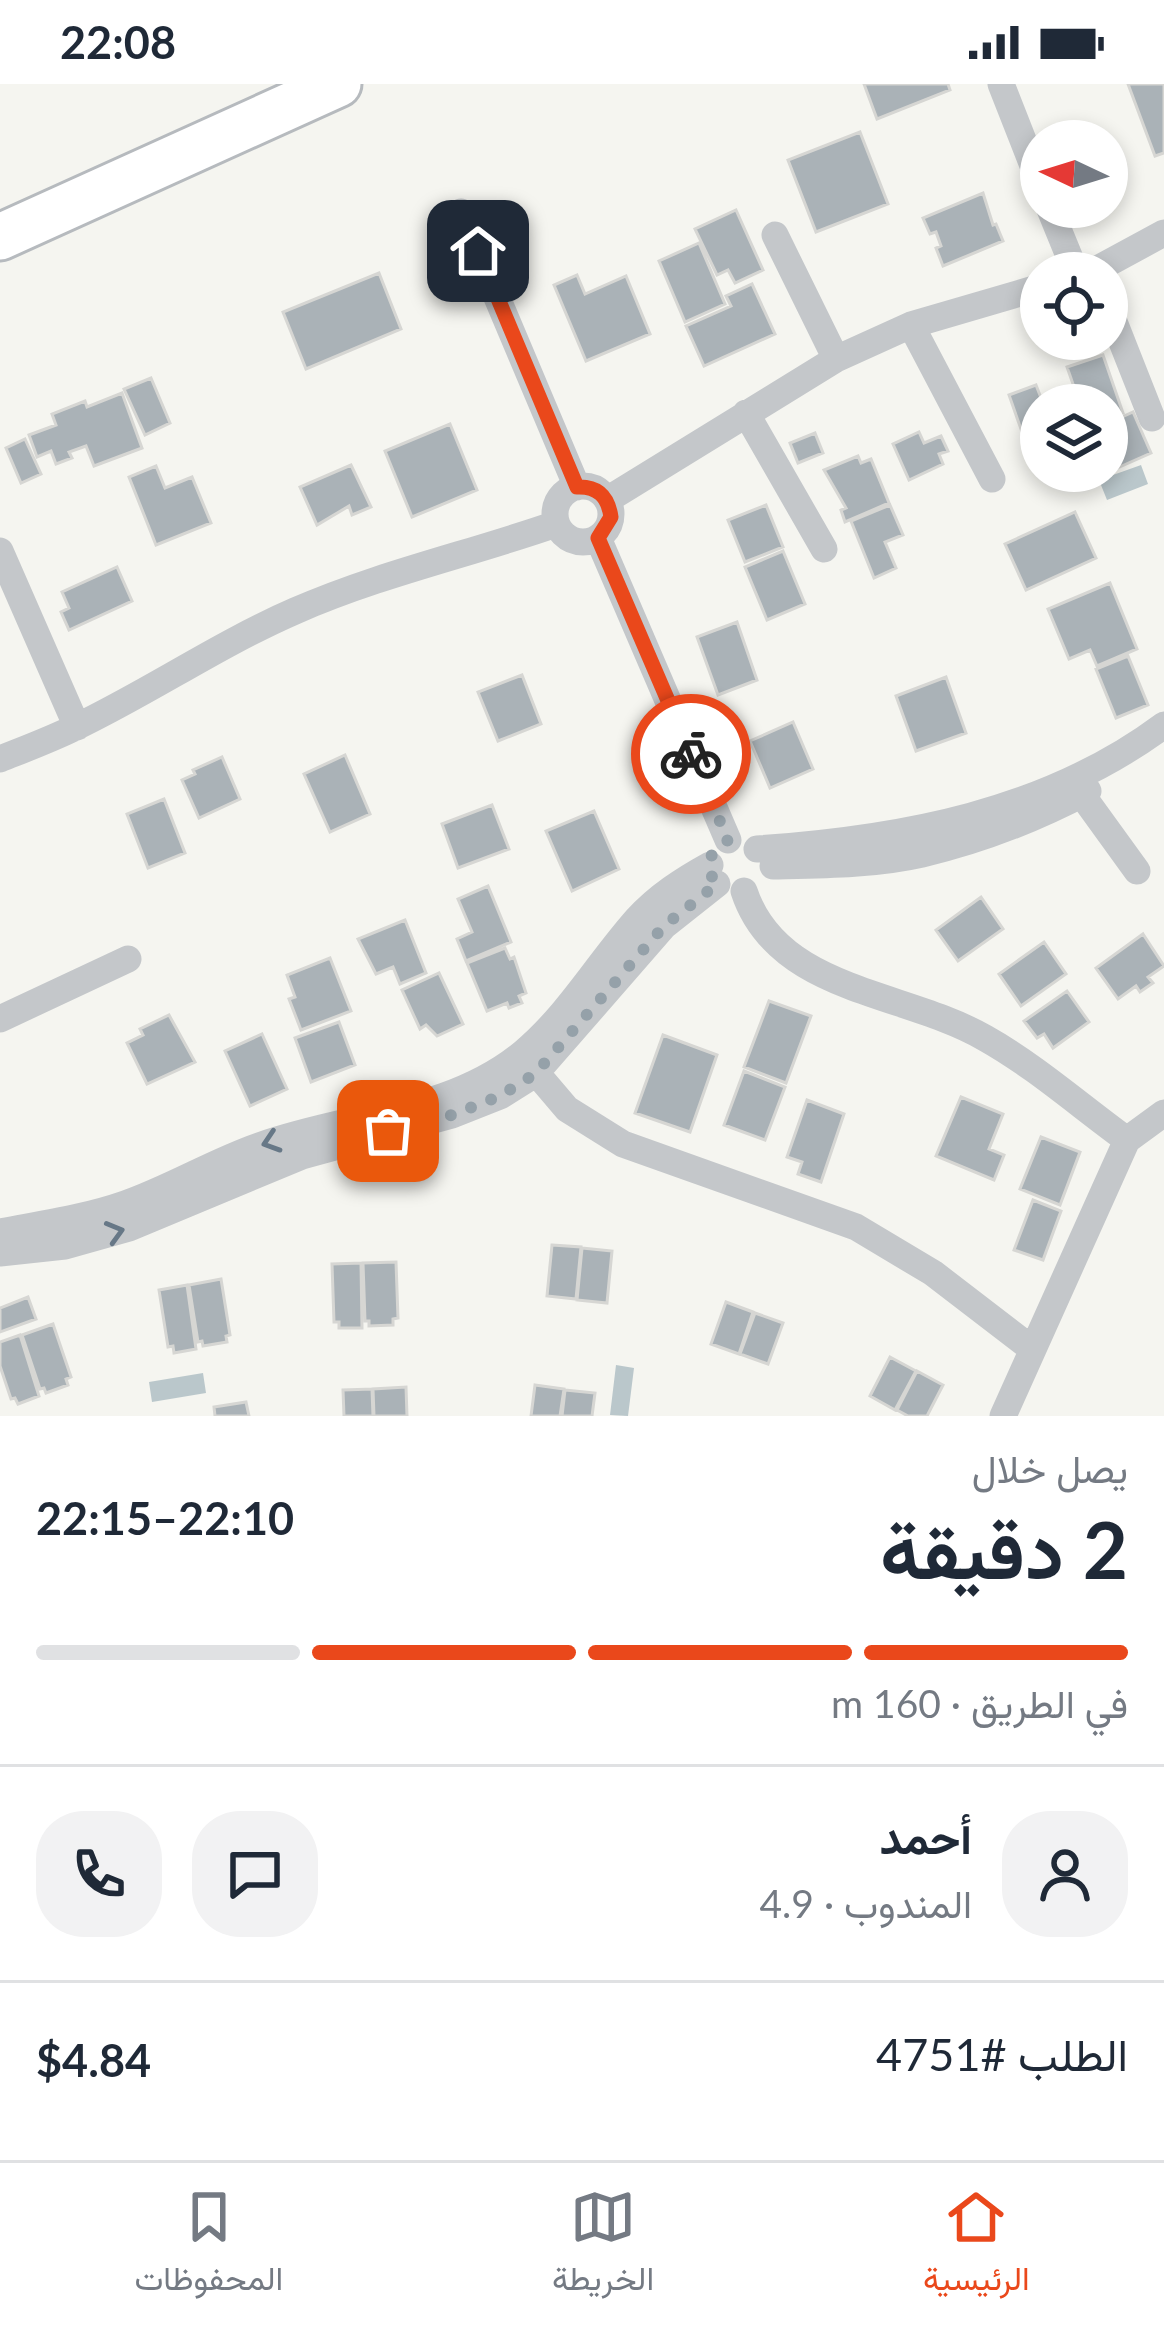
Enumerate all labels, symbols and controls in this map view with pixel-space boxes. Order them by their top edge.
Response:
text: 22:08 [60,15,176,69]
north arrow [1020,120,1128,228]
map controls [1020,120,1128,492]
pin [427,200,529,302]
icon: home [445,218,511,284]
button: locate [1020,252,1128,360]
button: layers [1020,384,1128,492]
courier [631,694,751,814]
icon: bike [658,721,724,787]
pin [337,1080,439,1182]
icon: bag [355,1098,421,1164]
one-way arrow [261,1128,282,1153]
one-way arrow [103,1221,124,1246]
text: يصل خلال [972,1445,1128,1491]
text: 22:10–22:15 [36,1491,294,1545]
text: 2 دقيقة [880,1502,1128,1596]
text: في الطريق · 160 m [831,1680,1128,1726]
text: أحمد [880,1810,972,1864]
button: phone [36,1811,162,1937]
button: chat [192,1811,318,1937]
button: person [1002,1811,1128,1937]
text: المندوب · 4.9 [759,1880,972,1926]
text: الطلب #4751 [876,2027,1128,2081]
text: $4.84 [36,2033,151,2087]
tab: المحفوظات [134,2184,283,2308]
tab: الخريطة [552,2184,654,2308]
tab: الرئيسية [923,2184,1030,2308]

